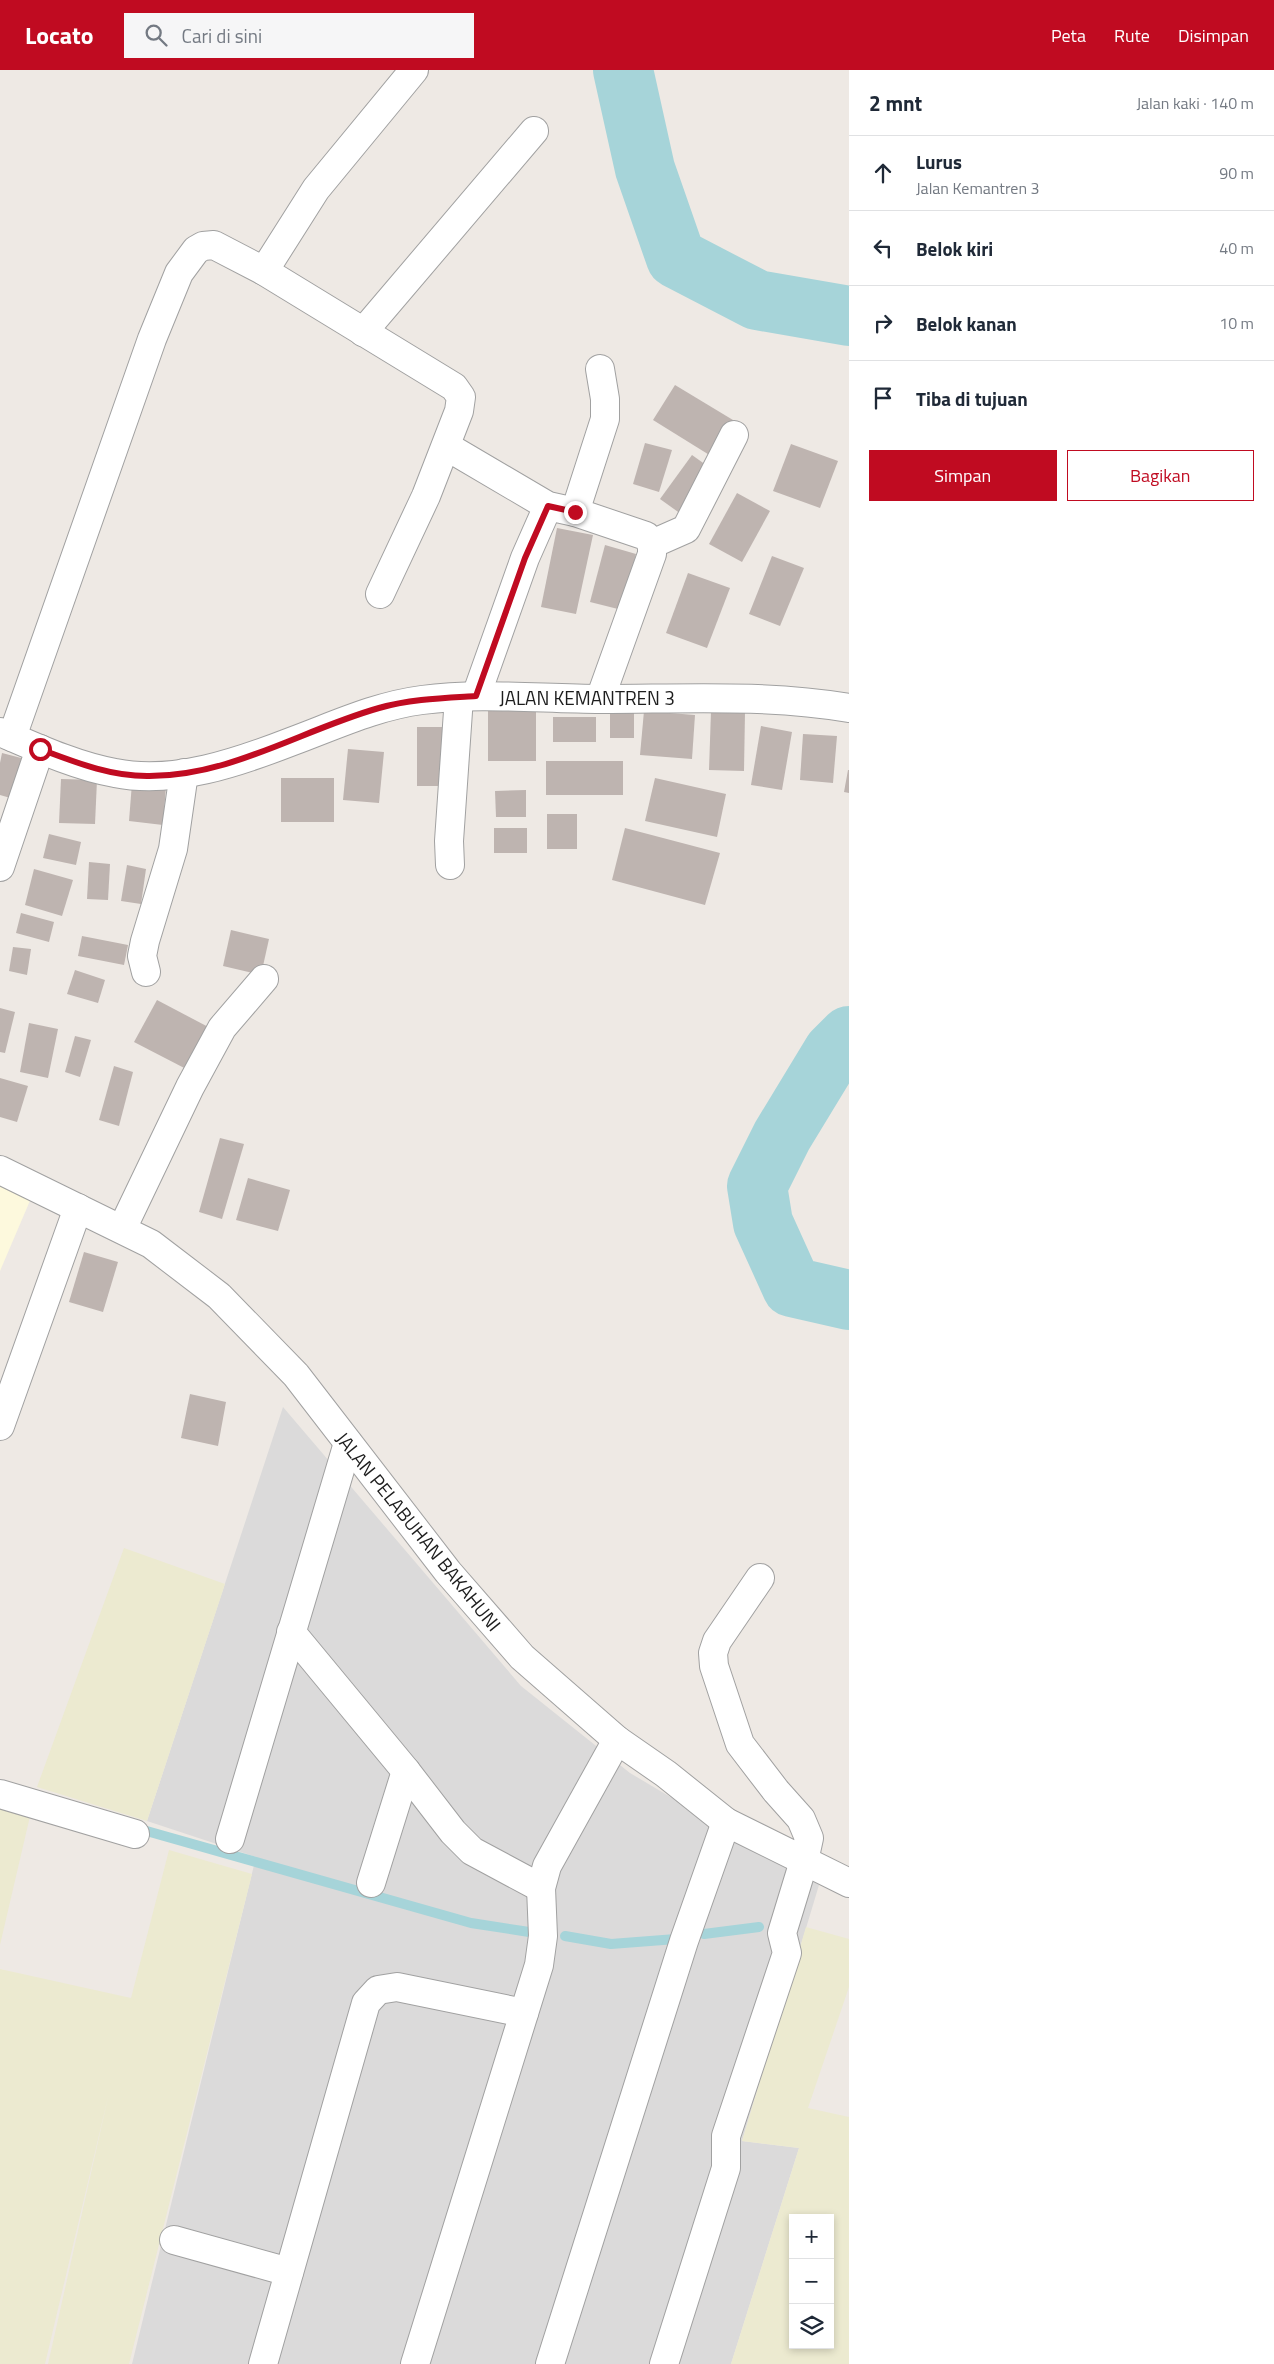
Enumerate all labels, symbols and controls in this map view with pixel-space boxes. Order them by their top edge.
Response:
search box [124,13,474,58]
text: Locato [25,17,94,53]
icon: search [142,21,170,49]
text: Cari di sini [182,21,262,50]
text: Peta [1051,22,1086,49]
text: Rute [1114,22,1150,49]
text: Disimpan [1178,22,1249,49]
text: 2 mnt [869,87,922,119]
text: Jalan kaki · 140 m [1136,91,1254,115]
text: Lurus [916,147,962,176]
icon: ahead [869,159,897,187]
text: 90 m [1219,161,1254,185]
text: Jalan Kemantren 3 [916,176,1040,200]
icon: left [869,234,897,262]
text: Belok kiri [916,234,993,263]
text: 40 m [1219,236,1254,260]
icon: right [869,309,897,337]
text: Belok kanan [916,309,1017,338]
text: 10 m [1219,311,1254,335]
icon: arrive [869,384,897,412]
text: Tiba di tujuan [916,384,1028,413]
button: Simpan [869,450,1057,501]
button: Bagikan [1067,450,1254,501]
route end [564,501,587,524]
street label: JALAN KEMANTREN 3 [499,683,675,712]
route start [29,738,52,761]
street label: JALAN PELABUHAN BAKAHUNI [329,1425,509,1637]
map controls [789,2214,834,2349]
button: + [789,2214,834,2259]
button: − [789,2259,834,2304]
button: layers [789,2304,834,2349]

